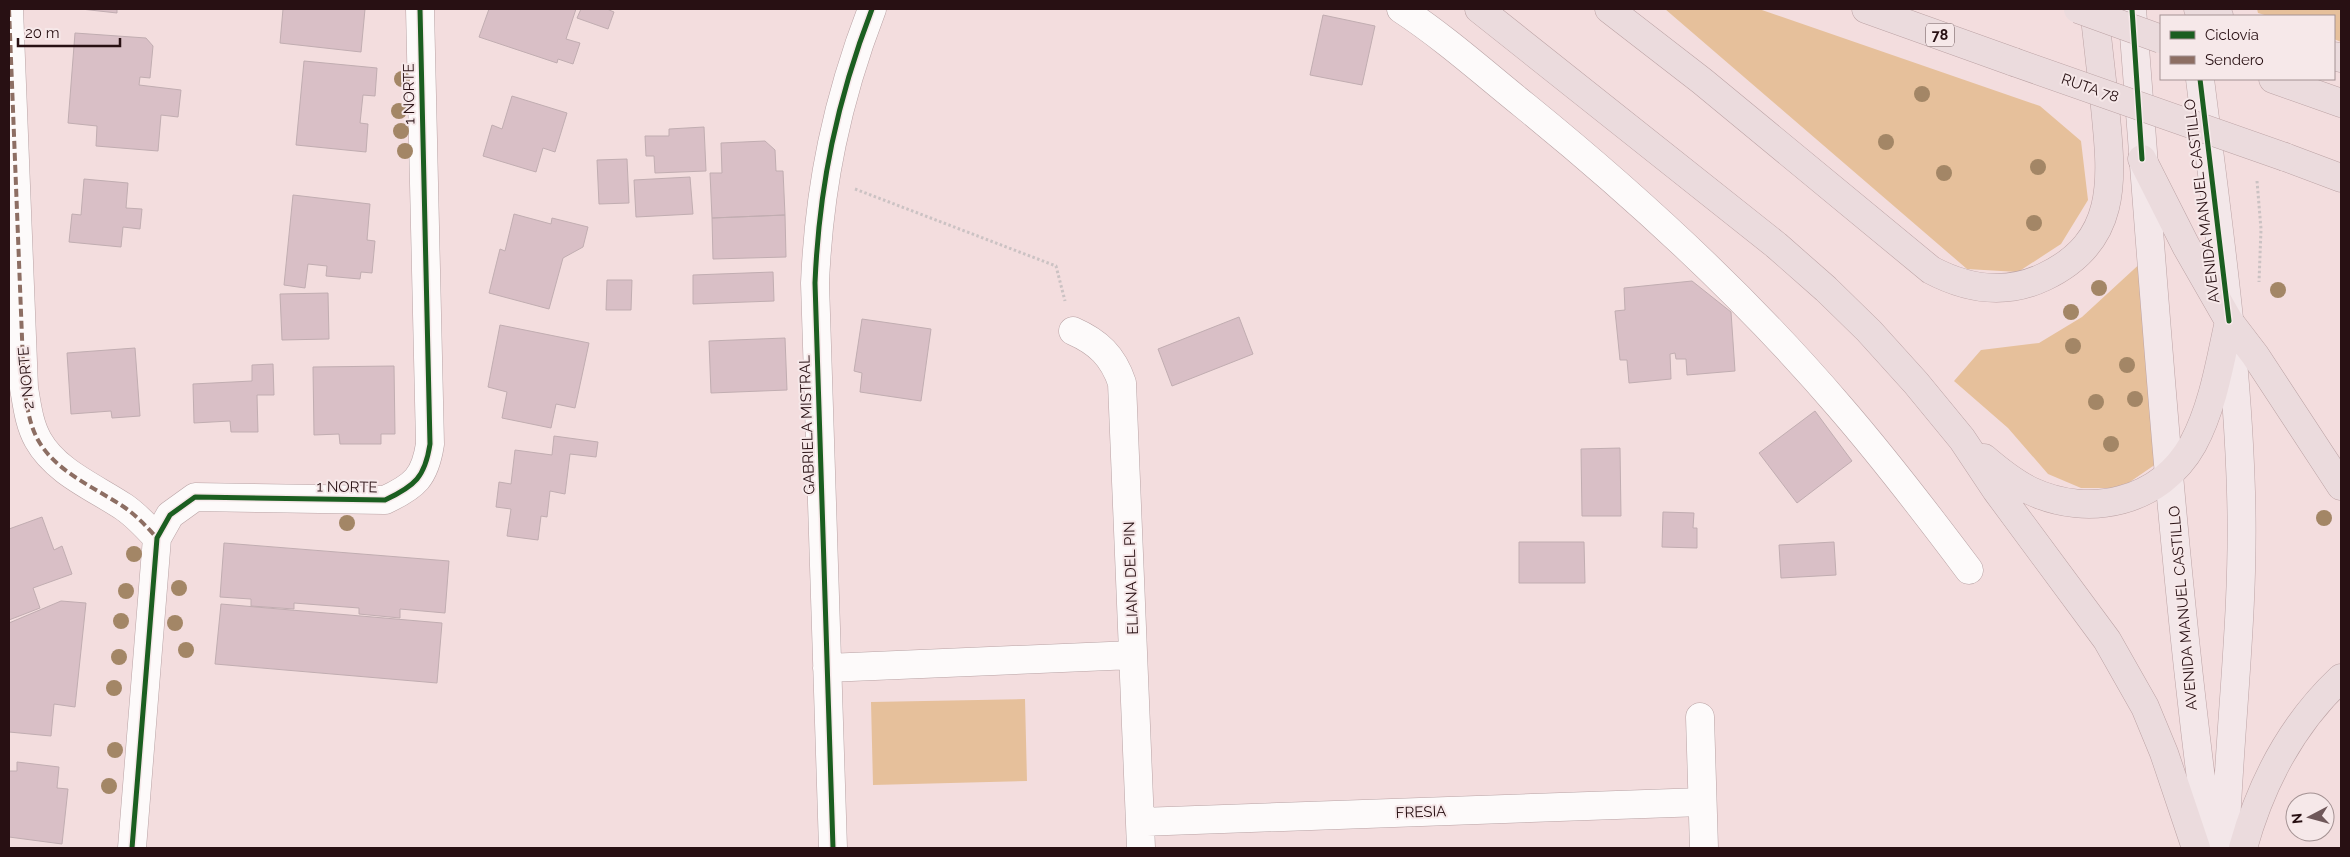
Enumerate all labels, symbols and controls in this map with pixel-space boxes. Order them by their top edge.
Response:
scale bar [18,15,120,47]
legend [2160,15,2335,80]
text: 20 m [25,24,60,42]
road number: 78 [1926,24,1954,46]
text: Ciclovía [2205,26,2259,44]
text: Sendero [2205,51,2264,69]
street label: 1 NORTE [399,63,419,125]
street label: RUTA 78 [2059,70,2121,106]
street label: AVENIDA MANUEL CASTILLO [2181,98,2223,304]
street label: 2 NORTE [14,346,38,410]
street label: GABRIELA MISTRAL [796,355,818,495]
street label: 1 NORTE [316,477,378,497]
street label: AVENIDA MANUEL CASTILLO [2165,505,2201,711]
street label: ELIANA DEL PIN [1120,521,1142,635]
north arrow [2285,792,2335,842]
street label: FRESIA [1395,802,1447,822]
text: N [2289,812,2306,825]

